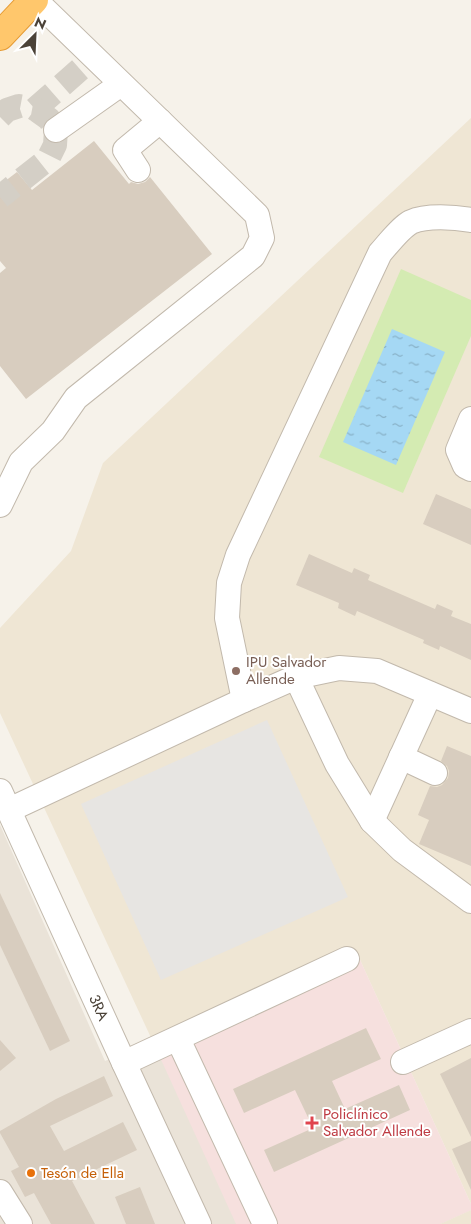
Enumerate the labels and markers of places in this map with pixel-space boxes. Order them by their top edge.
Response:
place label: IPU Salvador Allende [246,651,327,690]
marker: IPU Salvador Allende [230,665,242,677]
place label: Policlínico Salvador Allende [323,1103,431,1142]
marker: Policlínico Salvador Allende [305,1116,319,1130]
place label: Tesón de Ella [41,1162,124,1184]
marker: Tesón de Ella [25,1167,37,1179]

